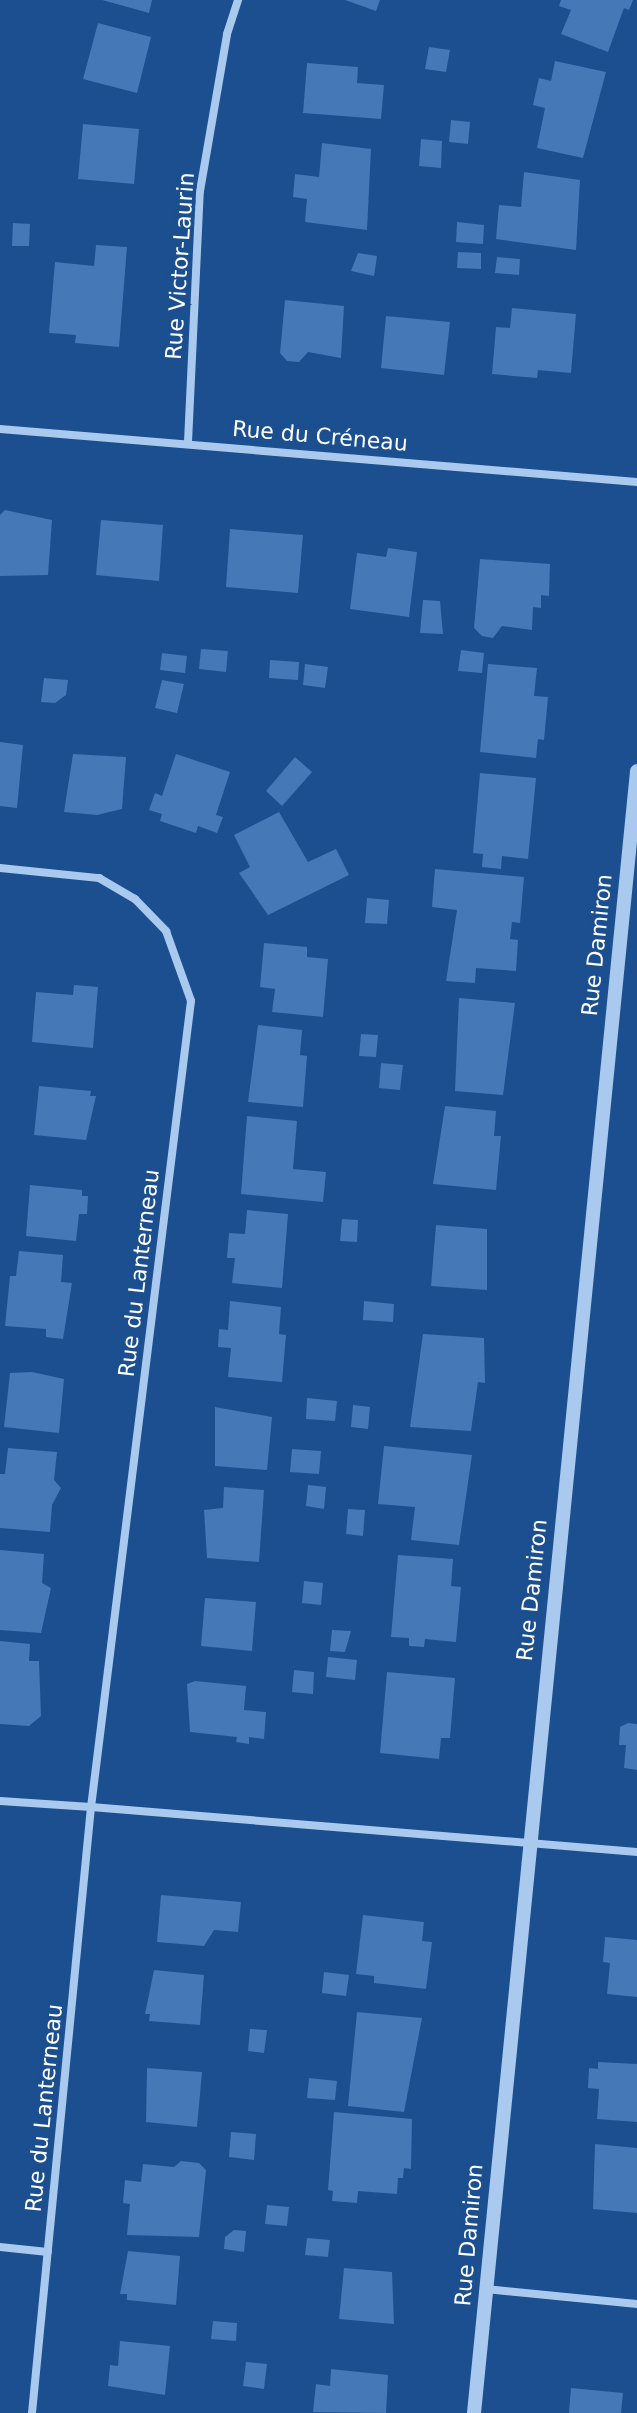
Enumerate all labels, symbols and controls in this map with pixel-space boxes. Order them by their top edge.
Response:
street label: Rue Victor-Laurin [160,171,200,361]
street label: Rue du Créneau [231,415,409,457]
street label: Rue Damiron [576,873,618,1017]
street label: Rue du Lanterneau [113,1168,165,1378]
street label: Rue Damiron [511,1518,553,1662]
street label: Rue du Lanterneau [20,2003,68,2213]
street label: Rue Damiron [450,2163,488,2307]

